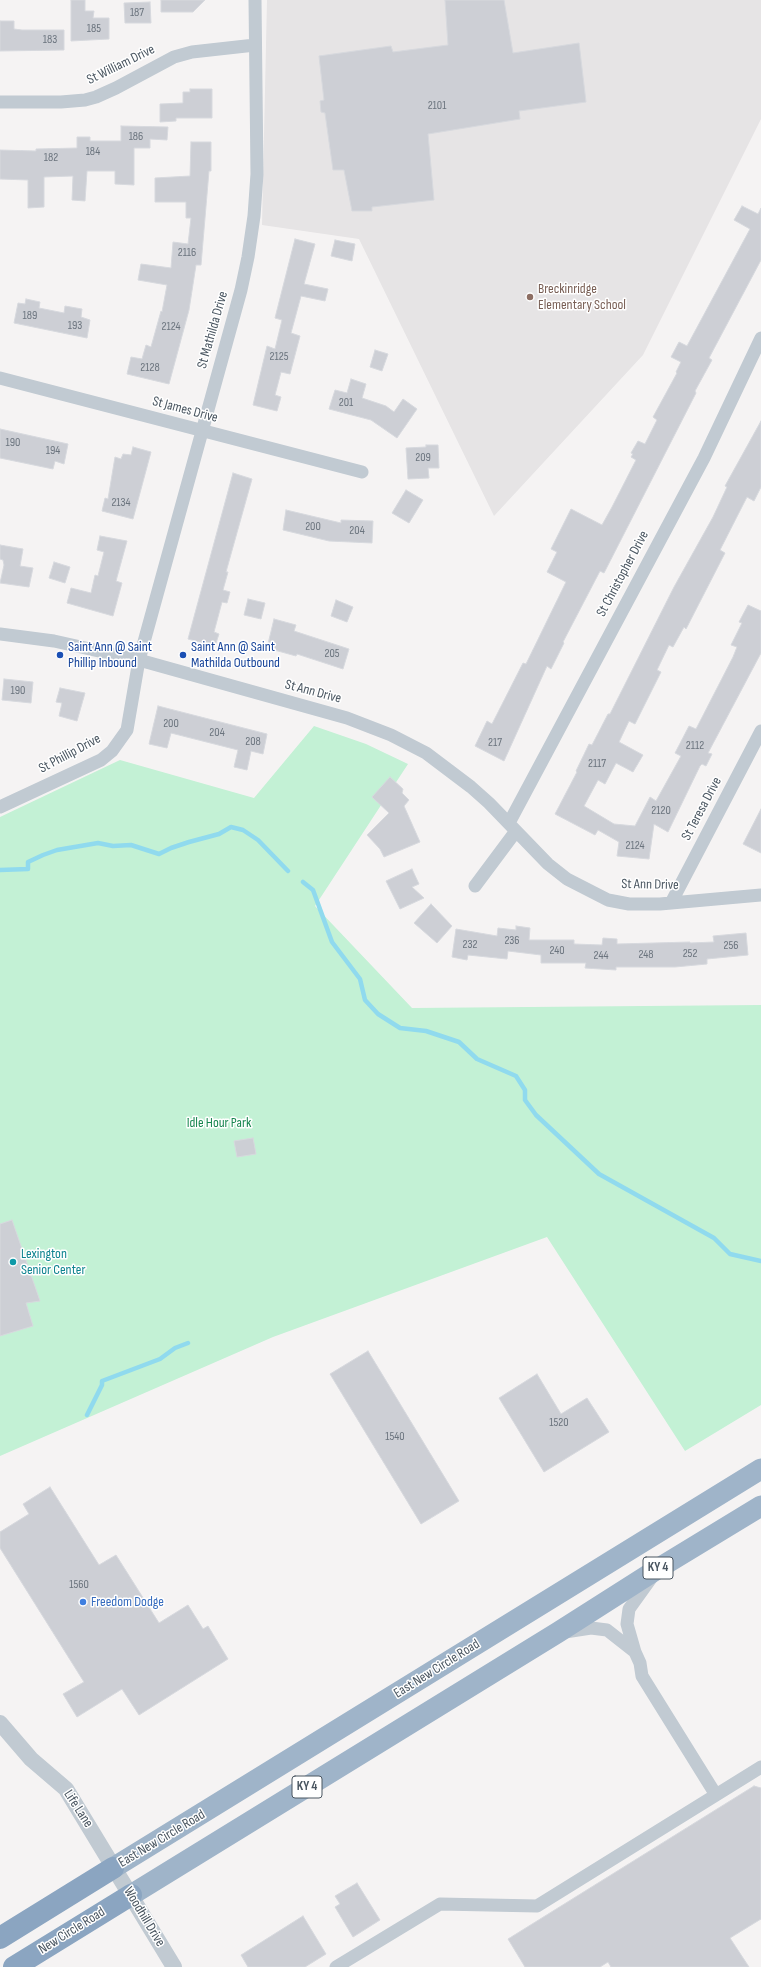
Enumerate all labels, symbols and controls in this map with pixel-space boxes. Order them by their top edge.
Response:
house number: 187 [130,6,144,20]
house number: 185 [87,22,101,36]
house number: 183 [43,33,57,47]
street label: St William Drive [84,41,158,89]
house number: 2101 [428,99,446,113]
house number: 186 [129,130,143,144]
house number: 184 [86,145,100,159]
house number: 182 [44,151,58,165]
house number: 2116 [178,246,196,260]
place label: Breckinridge Elementary School [538,281,626,314]
street label: St Mathilda Drive [194,289,232,371]
marker: Breckinridge Elementary School [525,292,535,302]
house number: 189 [23,309,37,323]
house number: 193 [68,319,82,333]
house number: 2124 [161,320,181,334]
house number: 2125 [269,350,289,364]
house number: 2128 [140,361,160,375]
street label: St James Drive [150,393,220,427]
house number: 201 [339,396,353,410]
house number: 190 [6,436,20,450]
house number: 194 [46,444,60,458]
house number: 209 [415,451,431,465]
house number: 2134 [111,496,131,510]
house number: 200 [305,520,321,534]
house number: 204 [349,524,365,538]
street label: St Christopher Drive [593,528,653,620]
place label: Saint Ann @ Saint Phillip Inbound [68,639,152,672]
place label: Saint Ann @ Saint Mathilda Outbound [191,639,280,672]
house number: 205 [324,647,340,661]
marker: Saint Ann @ Saint Phillip Inbound [55,650,65,660]
marker: Saint Ann @ Saint Mathilda Outbound [178,650,188,660]
street label: St Ann Drive [283,676,343,708]
house number: 190 [11,684,25,698]
house number: 200 [163,717,179,731]
house number: 204 [209,726,225,740]
street label: St Phillip Drive [36,731,104,777]
house number: 208 [245,735,261,749]
house number: 217 [488,736,502,750]
house number: 2112 [686,739,704,753]
house number: 2117 [588,757,606,771]
street label: St Teresa Drive [678,774,726,844]
house number: 2120 [651,804,671,818]
house number: 2124 [625,839,645,853]
street label: St Ann Drive [621,876,679,894]
house number: 236 [504,934,520,948]
house number: 232 [463,938,477,952]
house number: 256 [723,939,739,953]
house number: 240 [549,944,565,958]
house number: 252 [683,947,697,961]
house number: 248 [638,948,654,962]
house number: 244 [594,949,608,963]
park label: Idle Hour Park [187,1115,251,1131]
place label: Lexington Senior Center [21,1246,85,1278]
marker: Lexington Senior Center [8,1257,18,1267]
house number: 1520 [549,1416,569,1430]
house number: 1540 [385,1430,405,1444]
road number: KY 4 [643,1557,673,1579]
house number: 1560 [69,1578,89,1592]
place label: Freedom Dodge [91,1594,164,1610]
marker: Freedom Dodge [78,1597,88,1607]
street label: East New Circle Road [391,1636,483,1702]
road number: KY 4 [292,1776,322,1798]
street label: Life Lane [60,1787,96,1831]
street label: East New Circle Road [116,1807,208,1871]
street label: Woodhill Drive [120,1884,168,1950]
street label: New Circle Road [36,1904,108,1958]

